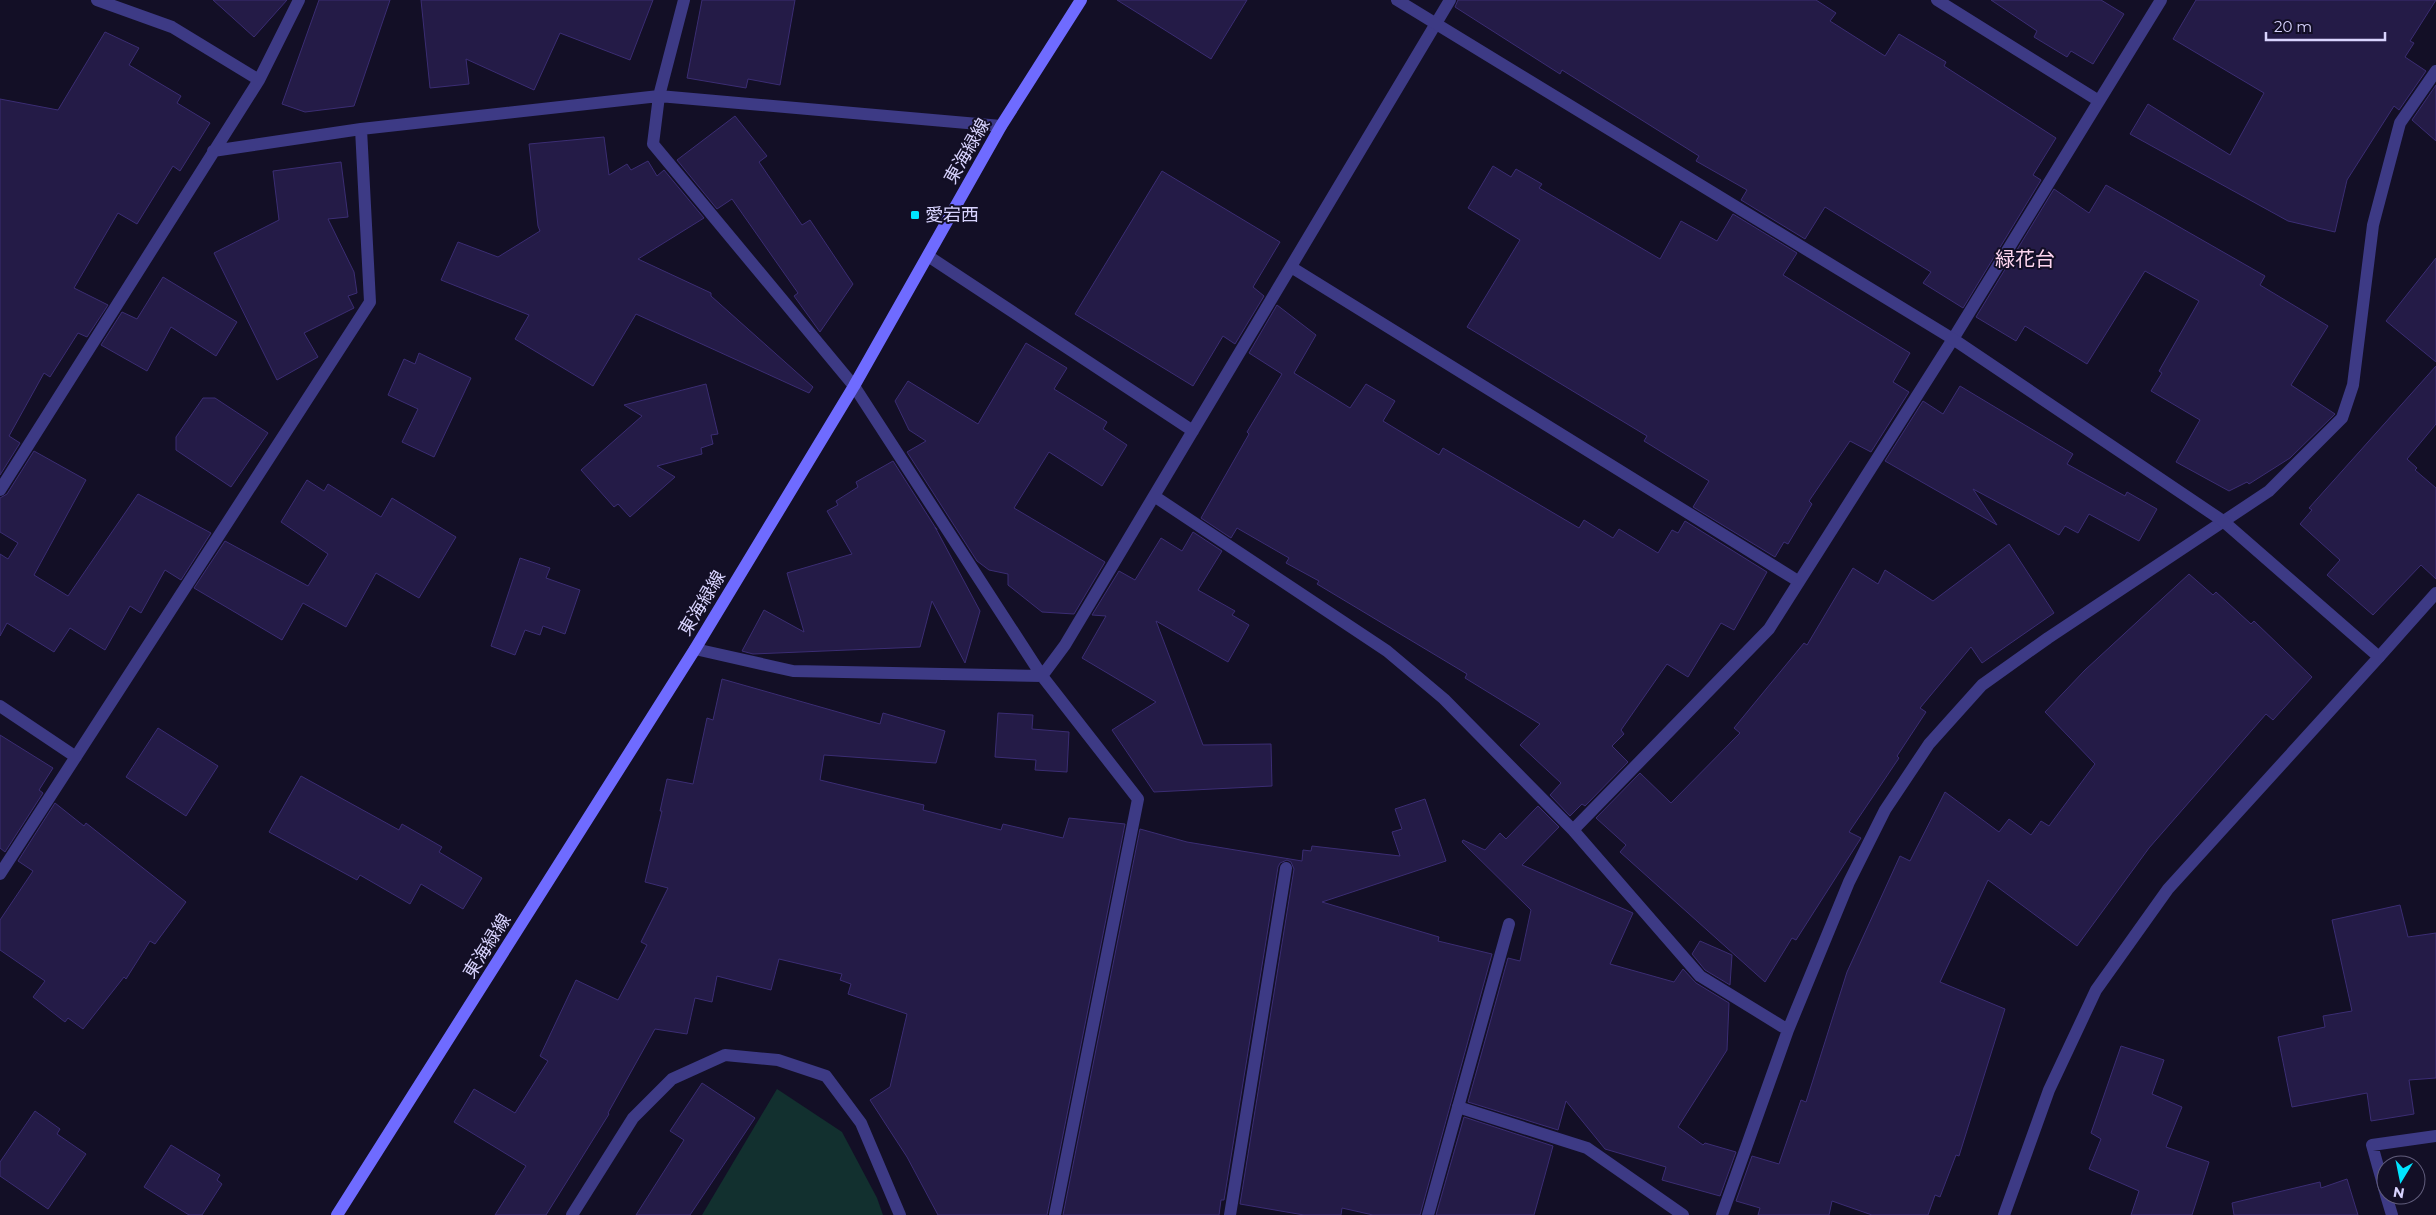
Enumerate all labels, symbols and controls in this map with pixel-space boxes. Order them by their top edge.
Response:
scale bar [2266,10,2385,42]
text: 20 m [2274,17,2312,36]
street label: 東海緑線 [939,114,995,188]
place label: 愛宕西 [925,204,979,226]
marker: 愛宕西 [909,209,921,221]
district label: 緑花台 [1995,247,2055,271]
street label: 東海緑線 [674,566,730,640]
street label: 東海緑線 [459,910,515,982]
north arrow [2376,1155,2426,1205]
text: N [2392,1183,2406,1203]

